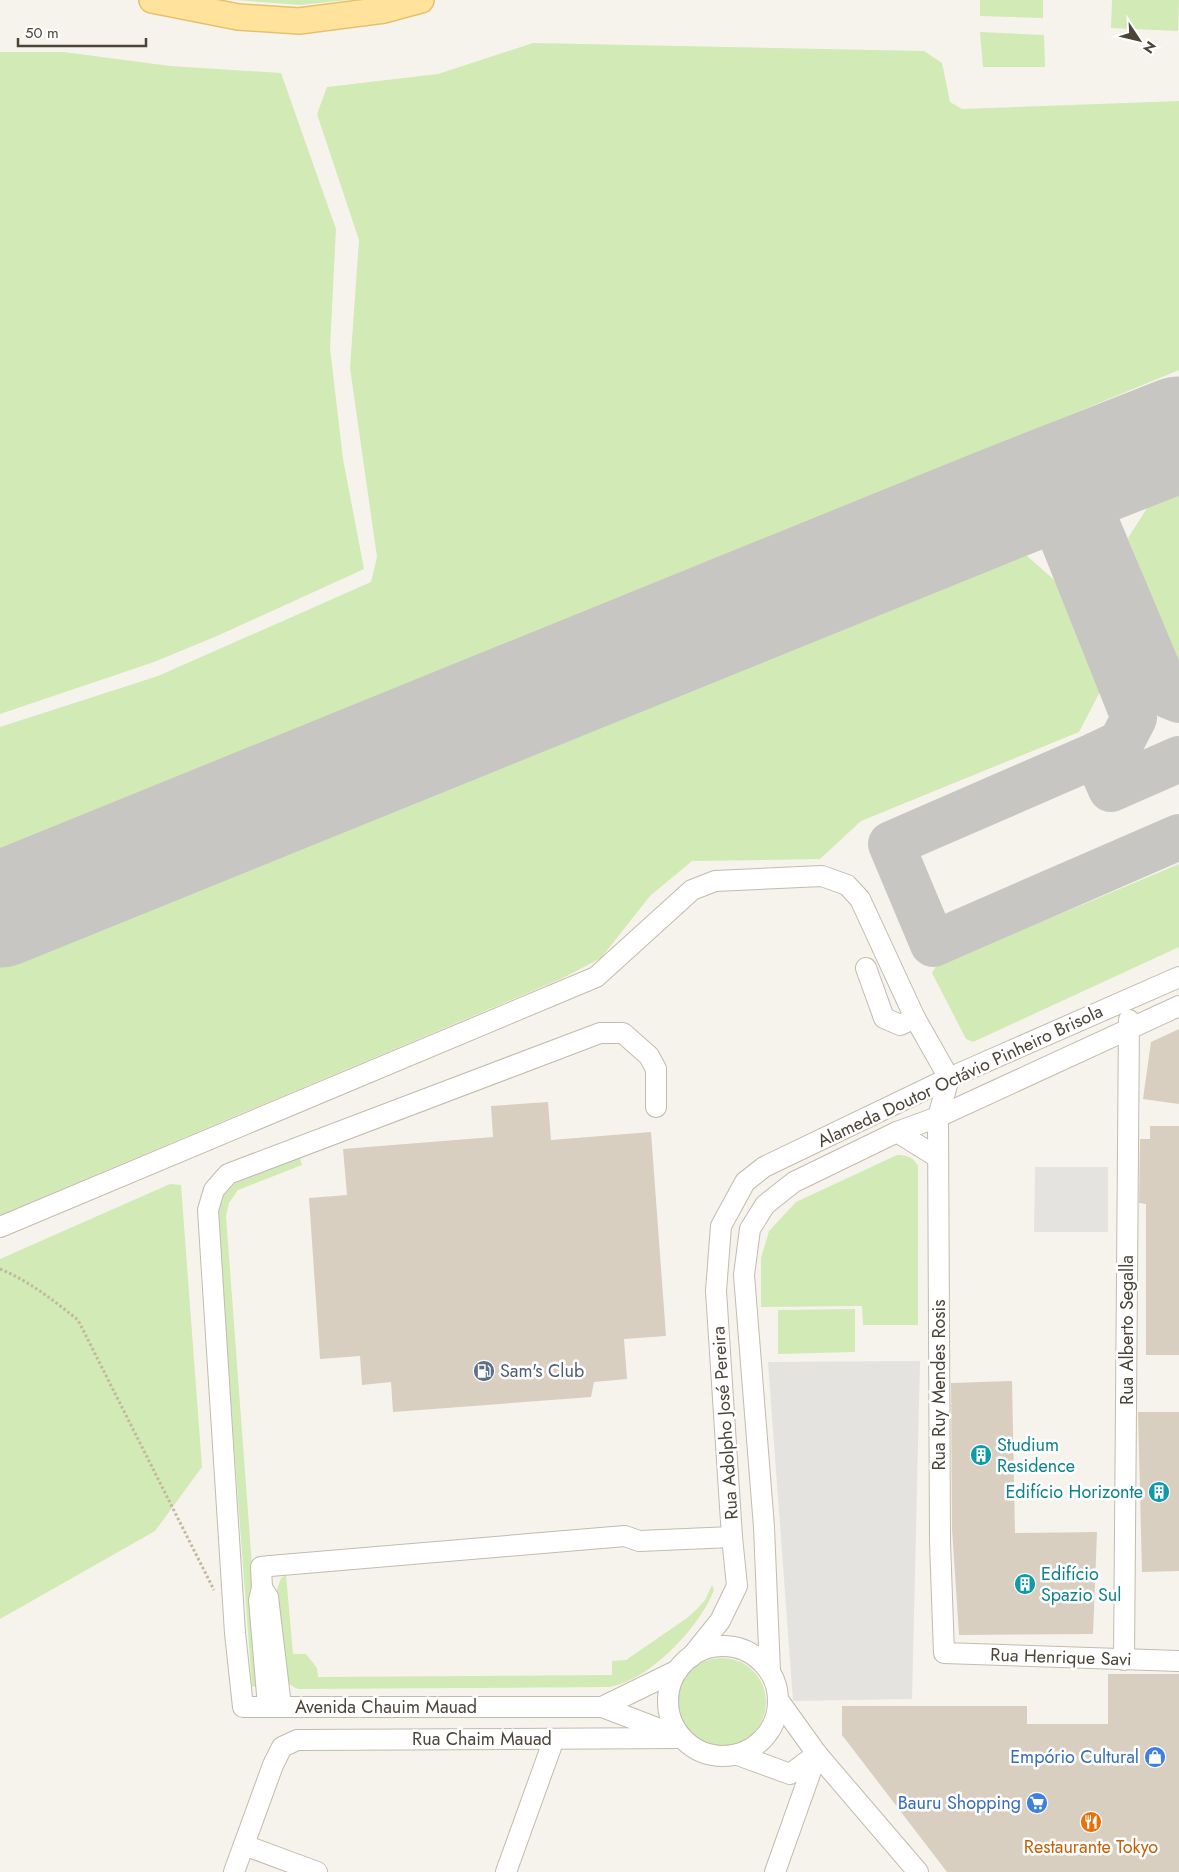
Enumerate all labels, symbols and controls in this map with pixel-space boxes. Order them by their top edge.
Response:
scale bar [18,15,145,47]
north arrow [1114,15,1164,65]
text: 50 m [25,22,59,44]
text: N [1138,37,1161,58]
street label: Alameda Doutor Octávio Pinheiro Brisola [813,998,1107,1154]
street label: Rua Alberto Segalla [1114,1255,1140,1405]
street label: Rua Ruy Mendes Rosis [926,1299,952,1471]
street label: Rua Adolpho José Pereira [705,1325,745,1521]
place label: Sam's Club [500,1358,584,1384]
fuel station icon: Sam's Club [472,1359,496,1383]
place label: Studium Residence [997,1432,1075,1479]
building icon: Studium Residence [969,1443,993,1467]
place label: Edifício Horizonte [1005,1479,1143,1505]
building icon: Edifício Horizonte [1147,1480,1171,1504]
place label: Edifício Spazio Sul [1041,1561,1121,1608]
building icon: Edifício Spazio Sul [1013,1572,1037,1596]
street label: Rua Henrique Savi [990,1642,1132,1672]
street label: Avenida Chauim Mauad [295,1694,477,1720]
street label: Rua Chaim Mauad [412,1726,552,1752]
place label: Empório Cultural [1010,1744,1139,1770]
shop icon: Empório Cultural [1143,1745,1167,1769]
place label: Bauru Shopping [898,1790,1021,1816]
supermarket icon: Bauru Shopping [1025,1791,1049,1815]
restaurant icon: Restaurante Tokyo [1079,1810,1103,1834]
place label: Restaurante Tokyo [1024,1834,1158,1860]

